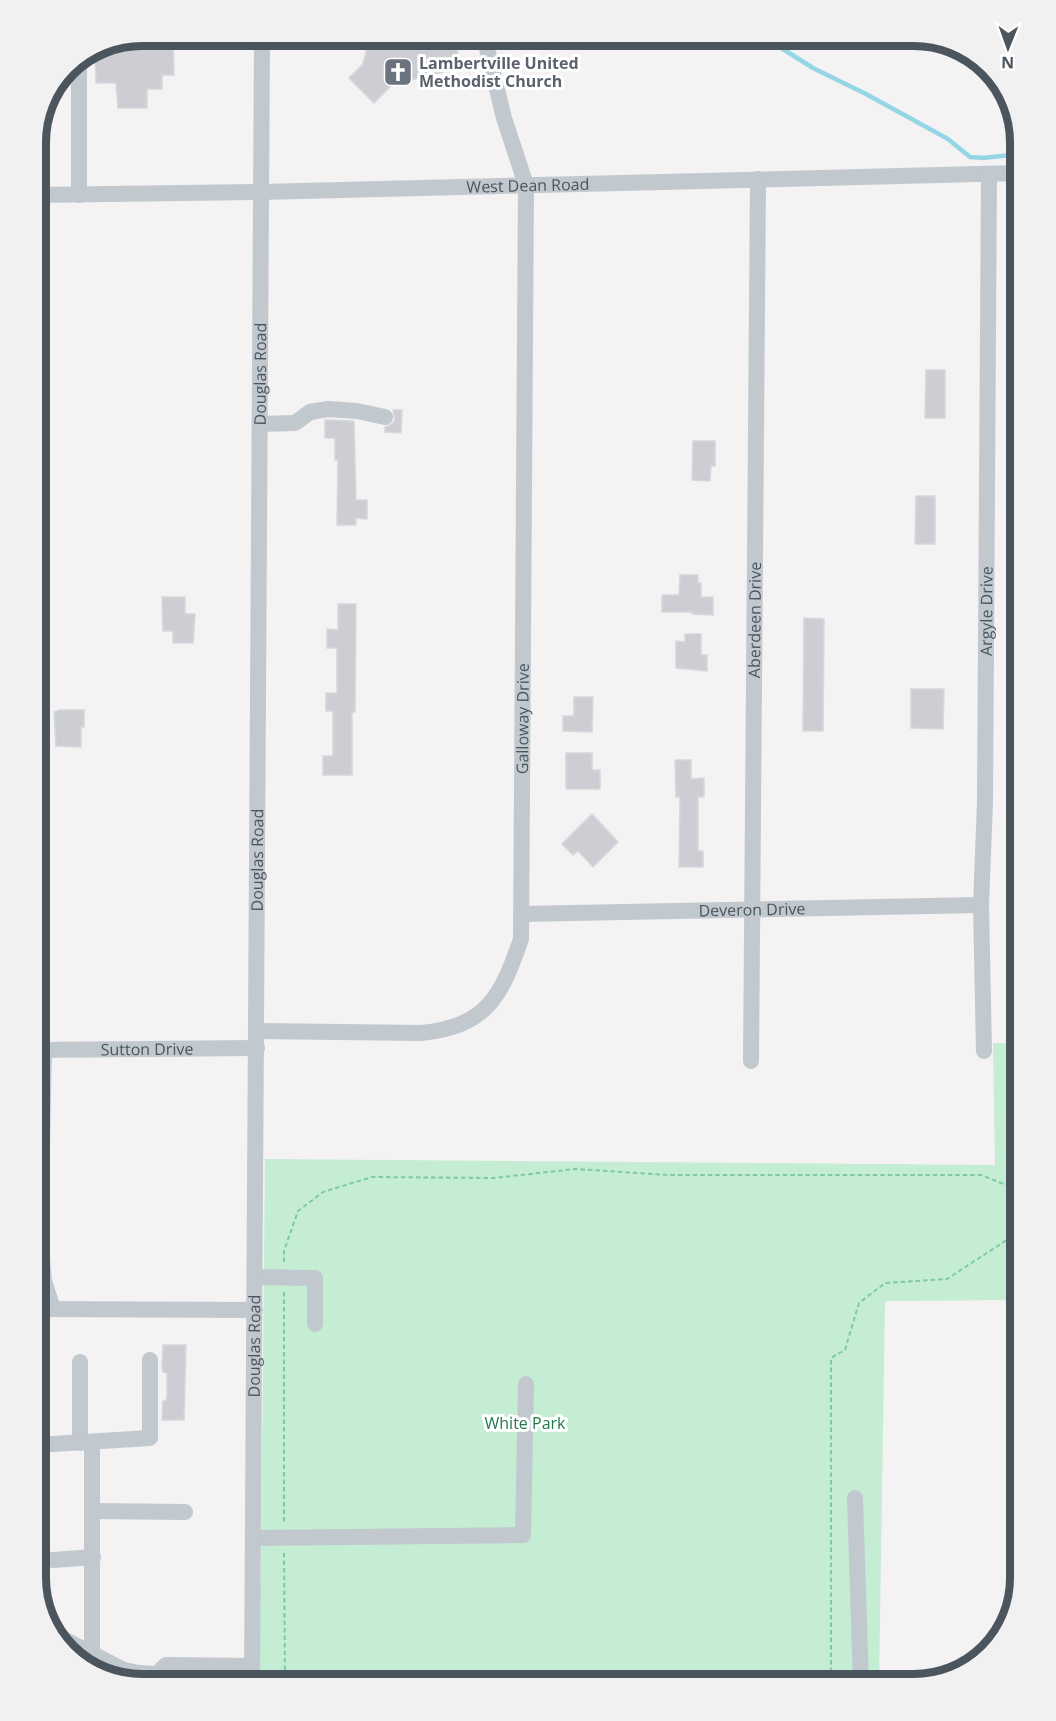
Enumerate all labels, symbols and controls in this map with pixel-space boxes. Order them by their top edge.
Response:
north arrow [978,18,1038,78]
place label: Lambertville United Methodist Church [419,52,579,92]
text: N [1001,52,1014,74]
church icon: Lambertville United Methodist Church [382,56,414,88]
street label: West Dean Road [466,173,590,198]
street label: Douglas Road [249,323,271,425]
street label: Aberdeen Drive [743,562,766,678]
street label: Argyle Drive [975,566,998,656]
street label: Galloway Drive [511,663,534,774]
street label: Douglas Road [246,809,268,911]
street label: Deveron Drive [698,897,806,922]
street label: Sutton Drive [101,1038,193,1060]
street label: Douglas Road [243,1295,265,1397]
park label: White Park [485,1412,566,1434]

